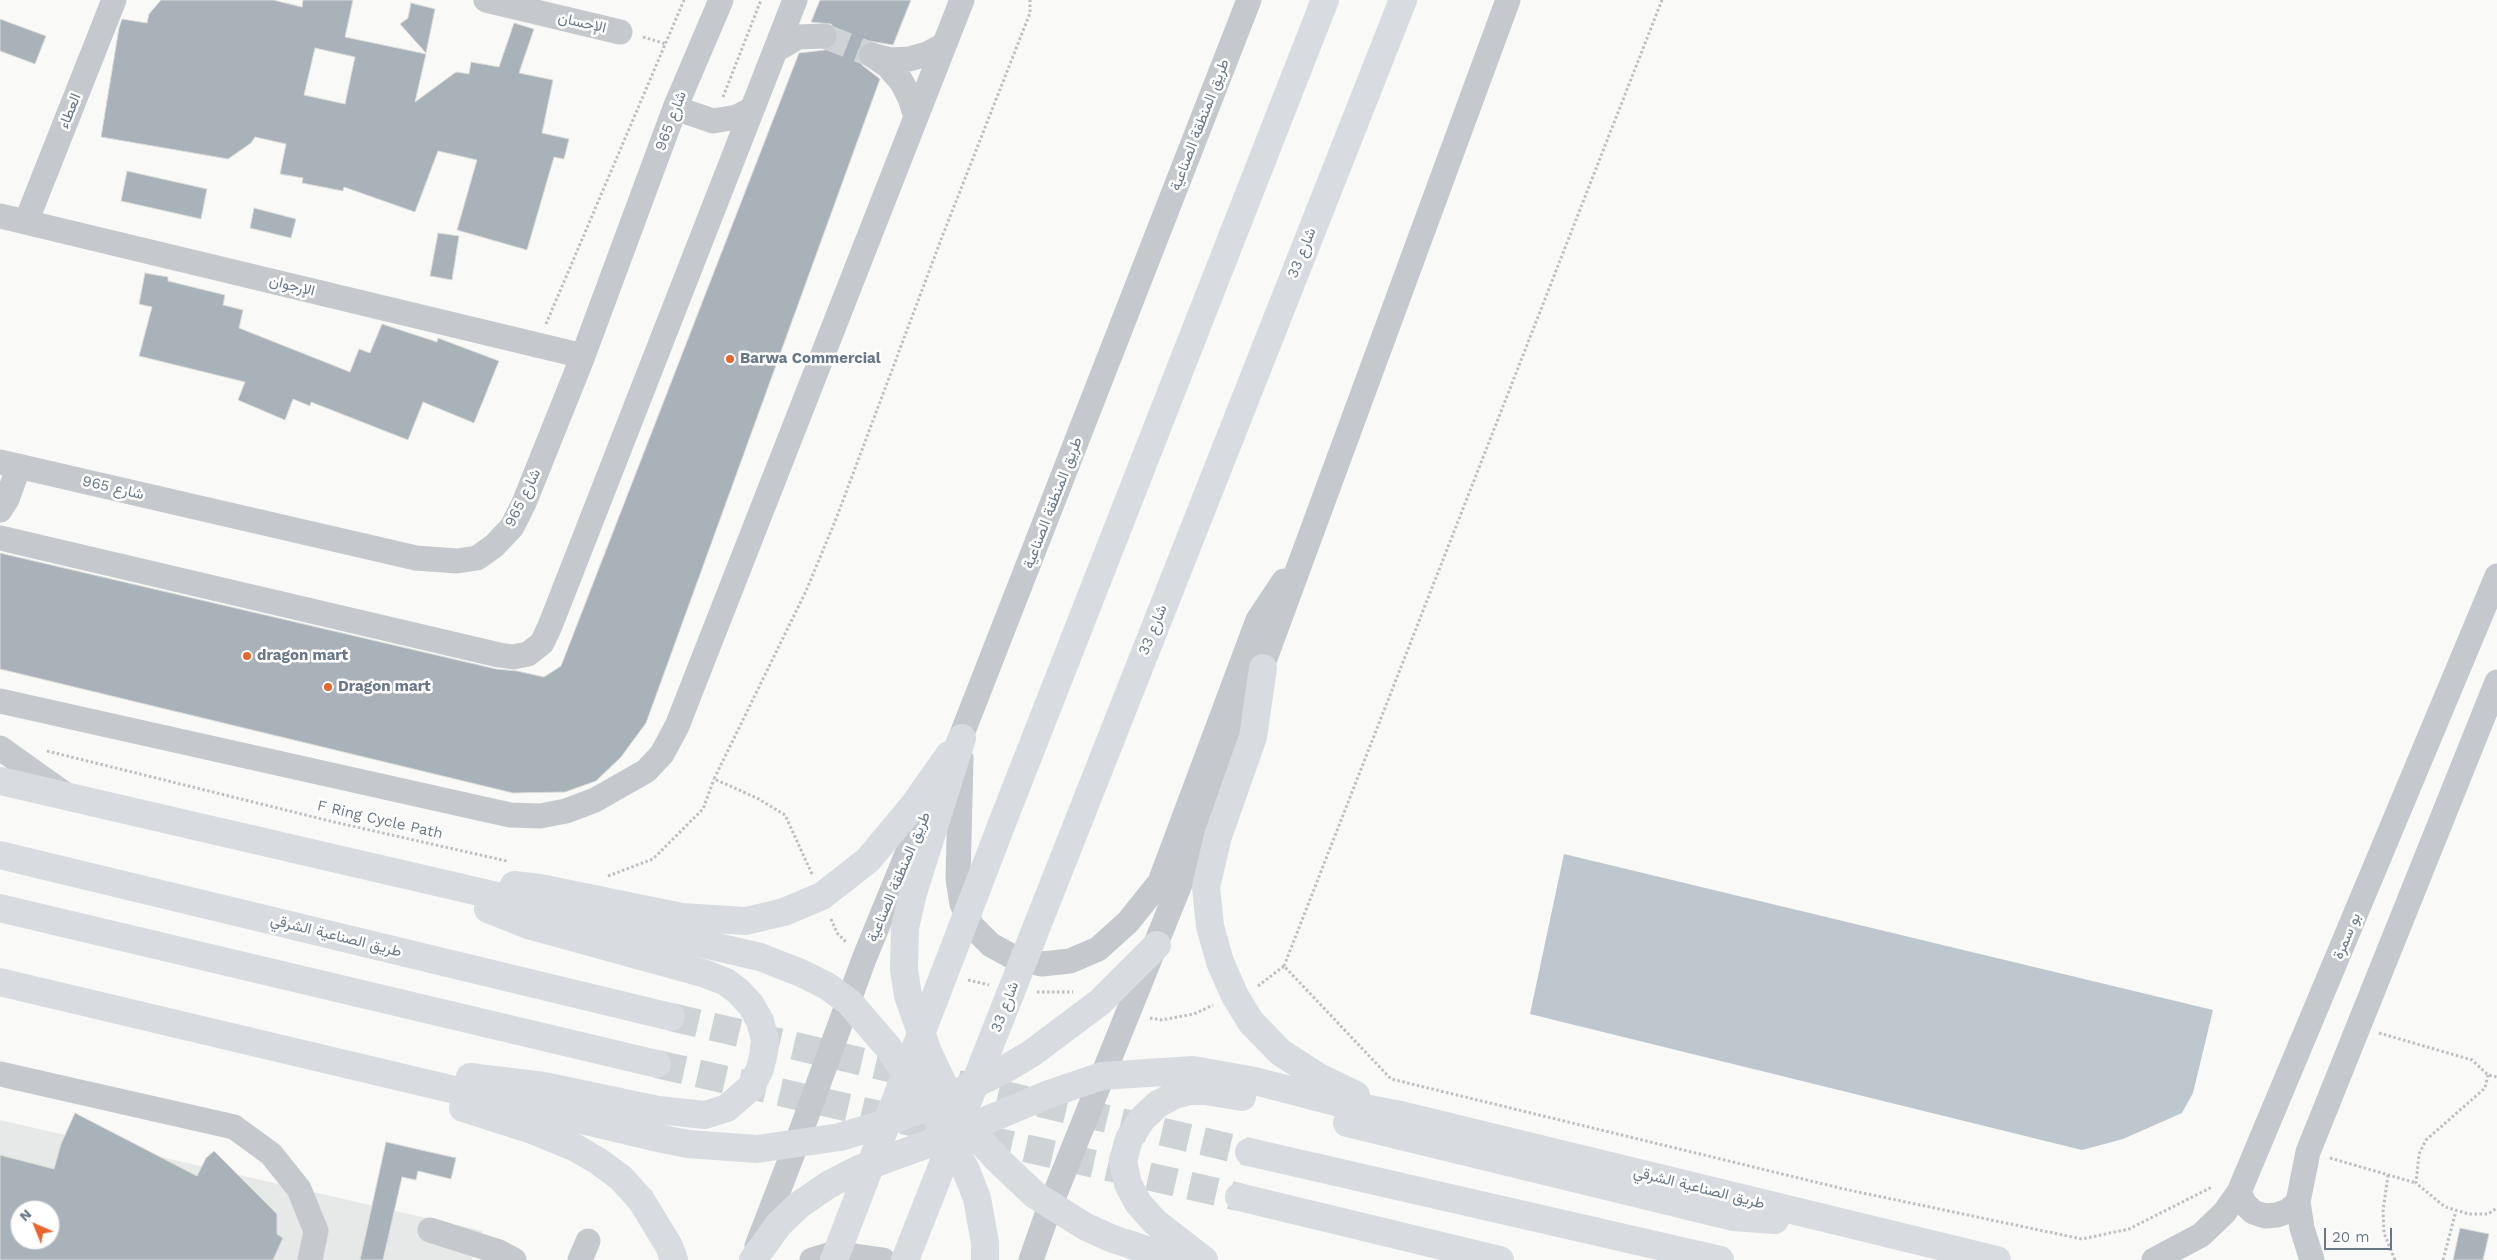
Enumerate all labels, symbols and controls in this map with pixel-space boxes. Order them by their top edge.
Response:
street label: الإحسان [556,9,608,37]
street label: طريق المنطقة الصناعية [1167,57,1233,193]
street label: شارع 965 [651,89,691,153]
street label: العطاء [55,91,85,131]
street label: شارع 33 [1284,225,1320,281]
street label: الإرجوان [267,272,317,300]
place label: Barwa Commercial [740,350,881,368]
marker: Barwa Commercial [724,353,736,365]
street label: طريق المنطقة الصناعية [1020,435,1086,571]
street label: شارع 965 [501,466,545,530]
street label: شارع 965 [81,472,145,504]
street label: شارع 33 [1135,602,1171,658]
place label: dragon mart [257,647,348,665]
marker: dragon mart [241,650,253,662]
place label: Dragon mart [338,678,430,696]
marker: Dragon mart [322,681,334,693]
street label: F Ring Cycle Path [316,797,444,843]
street label: طريق المنطقة الصناعية [863,809,935,945]
street label: بو سمرة [2329,910,2365,962]
street label: طريق الصناعية الشرقي [269,911,403,961]
street label: شارع 33 [987,979,1023,1035]
street label: طريق الصناعية الشرقي [1632,1163,1766,1213]
north arrow [10,1200,60,1250]
text: N [16,1206,35,1224]
scale bar [2327,1218,2394,1250]
text: 20 m [2332,1228,2370,1246]

